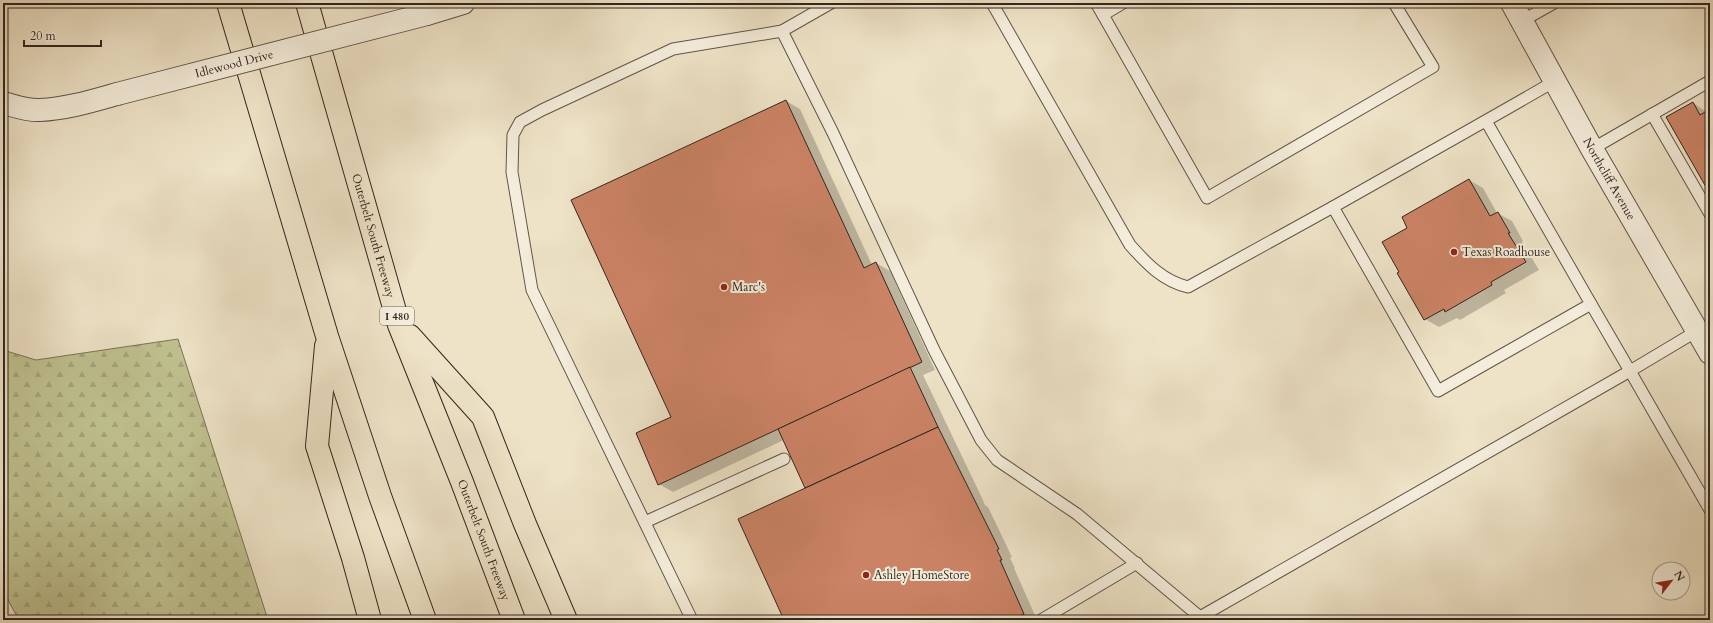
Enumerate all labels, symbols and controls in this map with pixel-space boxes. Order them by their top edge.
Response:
scale bar [24,22,101,48]
text: 20 m [30,28,57,44]
street label: Idlewood Drive [193,46,275,82]
street label: Northcliff Avenue [1579,135,1639,223]
street label: Outerbelt South Freeway [348,172,399,300]
place label: Texas Roadhouse [1462,244,1550,260]
marker: Texas Roadhouse [1449,247,1459,257]
place label: Marc's [732,279,765,295]
marker: Marc's [719,282,729,292]
road number: I 480 [380,307,414,325]
street label: Outerbelt South Freeway [454,477,514,604]
north arrow [1651,561,1691,601]
place label: Ashley HomeStore [874,567,969,583]
text: N [1670,568,1688,584]
marker: Ashley HomeStore [861,570,871,580]

